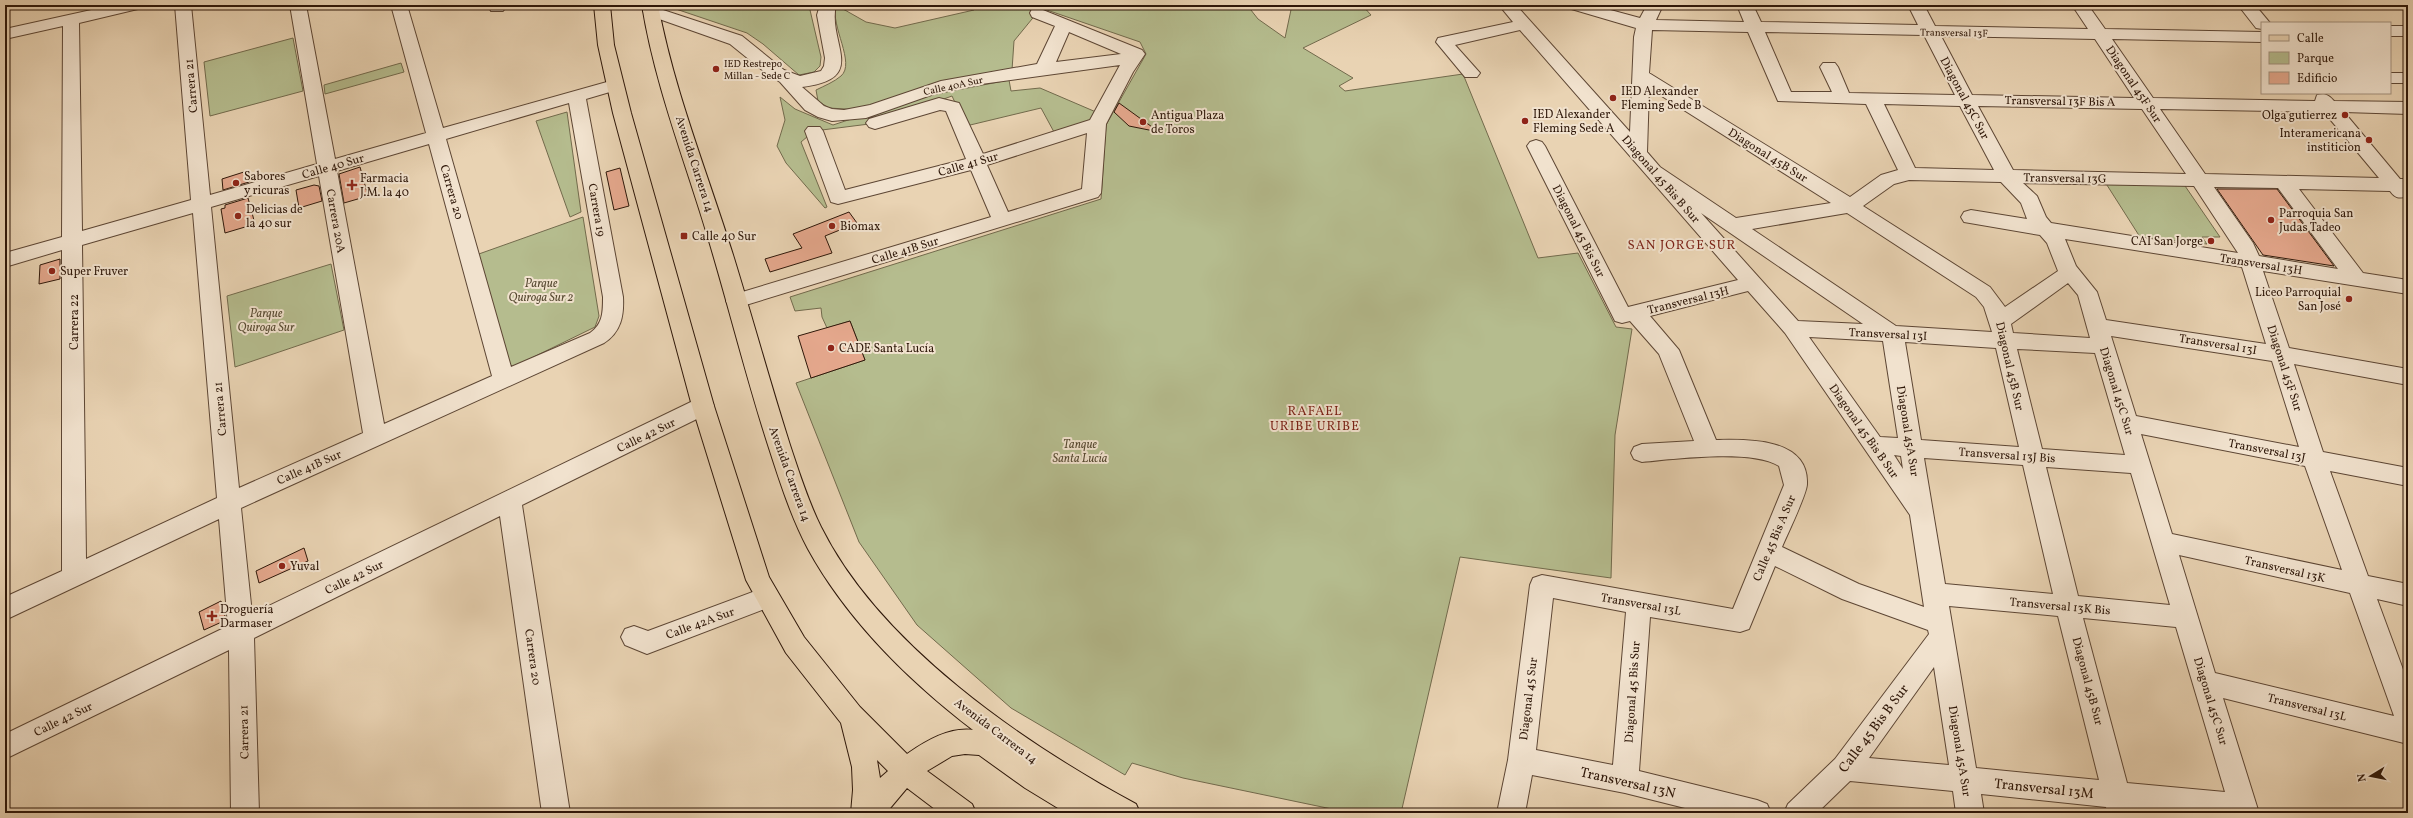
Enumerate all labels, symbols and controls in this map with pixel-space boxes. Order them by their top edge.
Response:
legend [2261,22,2391,94]
street label: Transversal 13F [1920,25,1988,41]
text: Calle [2297,31,2324,47]
street label: Diagonal 45F Sur [2101,43,2165,126]
text: Parque [2297,51,2334,67]
street label: Diagonal 45C Sur [1936,54,1993,143]
place label: IED Restrepo Millan - Sede C [724,57,791,83]
street label: Carrera 21 [182,58,202,114]
marker: IED Restrepo Millan - Sede C [711,64,721,74]
text: Edificio [2297,71,2337,87]
street label: Calle 40A Sur [922,73,984,99]
place label: IED Alexander Fleming Sede B [1621,84,1702,114]
marker: IED Alexander Fleming Sede B [1608,93,1618,103]
street label: Transversal 13F Bis A [2005,93,2116,111]
place label: IED Alexander Fleming Sede A [1533,107,1615,137]
place label: Antigua Plaza de Toros [1151,108,1224,138]
place label: Olga gutierrez [2262,108,2337,124]
marker: Olga gutierrez [2340,110,2350,120]
street label: Avenida Carrera 14 [671,114,717,214]
marker: IED Alexander Fleming Sede A [1520,116,1530,126]
marker: Antigua Plaza de Toros [1138,117,1148,127]
street label: Diagonal 45B Sur [1725,125,1810,187]
place label: Interamericana institicion [2279,126,2361,156]
street label: Diagonal 45 Bis B Sur [1618,132,1703,227]
marker: Interamericana institicion [2364,135,2374,145]
street label: Calle 41 Sur [936,149,1000,181]
street label: Calle 40 Sur [300,150,366,183]
street label: Carrera 20 [436,163,467,222]
place label: Sabores y ricuras [244,169,289,199]
street label: Transversal 13G [2023,170,2107,188]
place label: Farmacia J.M. la 40 [360,171,409,201]
marker: Sabores y ricuras [231,178,241,188]
marker: Farmacia J.M. la 40 [347,180,357,190]
street label: Carrera 19 [583,182,609,238]
street label: Diagonal 45 Bis Sur [1548,182,1608,281]
street label: Carrera 20A [321,188,349,255]
place label: Delicias de la 40 sur [246,202,303,232]
place label: Parroquia San Judas Tadeo [2279,206,2353,236]
marker: Delicias de la 40 sur [233,211,243,221]
marker: Parroquia San Judas Tadeo [2266,215,2276,225]
place label: Biomax [840,219,880,235]
marker: Biomax [827,221,837,231]
place label: Calle 40 Sur [692,229,756,245]
marker: Calle 40 Sur [679,231,689,241]
street label: Calle 41B Sur [870,233,941,269]
place label: CAI San Jorge [2131,234,2203,250]
marker: CAI San Jorge [2206,236,2216,246]
district label: SAN JORGE SUR [1627,237,1737,255]
street label: Transversal 13H [2218,251,2303,279]
place label: Super Fruver [60,264,128,280]
marker: Super Fruver [47,266,57,276]
park label: Parque Quiroga Sur 2 [509,276,574,306]
street label: Transversal 13H [1646,283,1731,319]
place label: Liceo Parroquial San José [2255,285,2341,315]
street label: Carrera 22 [67,294,83,350]
marker: Liceo Parroquial San José [2344,294,2354,304]
park label: Parque Quiroga Sur [238,306,295,336]
street label: Diagonal 45B Sur [1991,320,2027,412]
street label: Diagonal 45F Sur [2263,323,2306,414]
street label: Transversal 13I [1848,325,1928,345]
street label: Transversal 13I [2178,331,2258,359]
place label: CADE Santa Lucía [839,341,934,357]
marker: CADE Santa Lucía [826,343,836,353]
street label: Diagonal 45C Sur [2095,345,2137,437]
street label: Carrera 21 [211,381,231,437]
street label: Diagonal 45 Bis B Sur [1825,381,1902,482]
street label: Diagonal 45A Sur [1892,385,1922,478]
district label: RAFAEL URIBE URIBE [1270,403,1360,436]
street label: Calle 42 Sur [614,415,678,457]
street label: Avenida Carrera 14 [764,424,814,524]
street label: Transversal 13J [2227,436,2307,466]
park label: Tanque Santa Lucía [1053,437,1108,467]
street label: Transversal 13J Bis [1958,445,2056,467]
street label: Calle 41B Sur [275,447,344,489]
street label: Calle 45 Bis A Sur [1750,493,1800,584]
street label: Transversal 13K [2243,553,2327,587]
street label: Calle 42 Sur [322,557,386,599]
place label: Yuval [290,559,320,575]
marker: Yuval [277,561,287,571]
street label: Transversal 13L [1599,590,1682,620]
street label: Transversal 13K Bis [2009,595,2111,619]
place label: Droguería Darmaser [220,602,273,632]
street label: Calle 42A Sur [664,604,737,644]
marker: Droguería Darmaser [207,611,217,621]
street label: Carrera 20 [520,628,544,686]
street label: Diagonal 45B Sur [2068,635,2107,727]
street label: Diagonal 45 Bis Sur [1621,641,1645,744]
street label: Diagonal 45C Sur [2189,655,2231,747]
street label: Diagonal 45 Sur [1516,657,1542,741]
street label: Calle 45 Bis B Sur [1835,681,1914,777]
street label: Transversal 13L [2265,690,2348,726]
street label: Avenida Carrera 14 [951,695,1040,768]
street label: Calle 42 Sur [31,699,95,741]
street label: Carrera 21 [237,705,253,759]
street label: Diagonal 45A Sur [1944,705,1974,798]
north arrow [2351,756,2391,796]
street label: Transversal 13N [1578,763,1677,804]
text: N [2355,772,2371,783]
street label: Transversal 13M [1993,775,2095,804]

